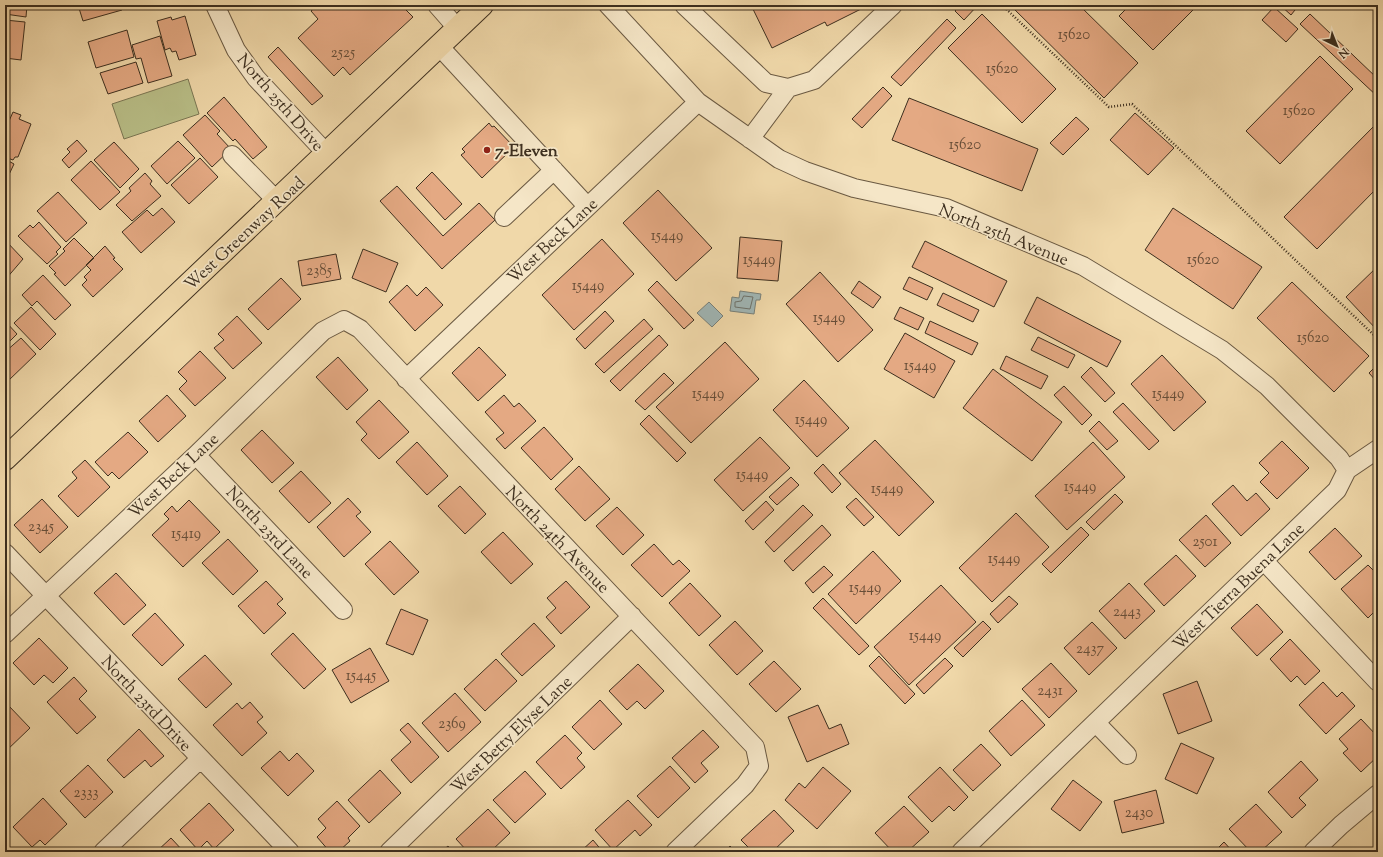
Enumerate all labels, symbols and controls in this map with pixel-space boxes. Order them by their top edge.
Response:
house number: 15620 [1058,25,1090,46]
north arrow [1317,26,1357,66]
house number: 2525 [331,43,355,64]
text: N [1334,43,1353,62]
street label: North 25th Drive [230,49,329,157]
house number: 15620 [986,59,1018,80]
house number: 15620 [1283,101,1315,122]
house number: 15620 [949,135,981,156]
place label: 7-Eleven [495,140,559,164]
marker: 7-Eleven [482,145,492,155]
street label: West Greenway Road [180,172,311,297]
street label: West Beck Lane [503,193,604,290]
street label: North 25th Avenue [935,199,1072,273]
house number: 15449 [651,226,683,247]
house number: 15449 [743,250,775,271]
house number: 15620 [1187,250,1219,271]
house number: 2385 [306,261,332,282]
house number: 15449 [572,276,604,297]
house number: 15449 [813,308,845,329]
house number: 15620 [1297,328,1329,349]
house number: 15449 [904,356,936,377]
house number: 15449 [692,384,724,405]
house number: 15449 [1152,384,1184,405]
house number: 15449 [795,410,827,431]
street label: West Beck Lane [124,428,225,525]
house number: 15449 [736,465,768,486]
house number: 15449 [1064,477,1096,498]
house number: 15449 [871,479,903,500]
street label: North 24th Avenue [499,481,614,599]
street label: North 23rd Lane [219,482,318,585]
house number: 2345 [28,517,54,538]
street label: West Tierra Buena Lane [1168,518,1311,657]
house number: 15419 [171,524,201,545]
house number: 2501 [1192,532,1218,553]
house number: 15449 [988,549,1020,570]
house number: 15449 [849,578,881,599]
house number: 2443 [1113,602,1141,623]
house number: 15449 [909,626,941,647]
house number: 2437 [1076,639,1105,660]
street label: North 23rd Drive [95,651,197,758]
house number: 15445 [346,666,376,687]
street label: West Betty Elyse Lane [446,671,579,800]
house number: 2431 [1037,681,1063,702]
house number: 2369 [438,714,466,735]
house number: 2333 [73,783,99,804]
house number: 2430 [1125,803,1153,824]

